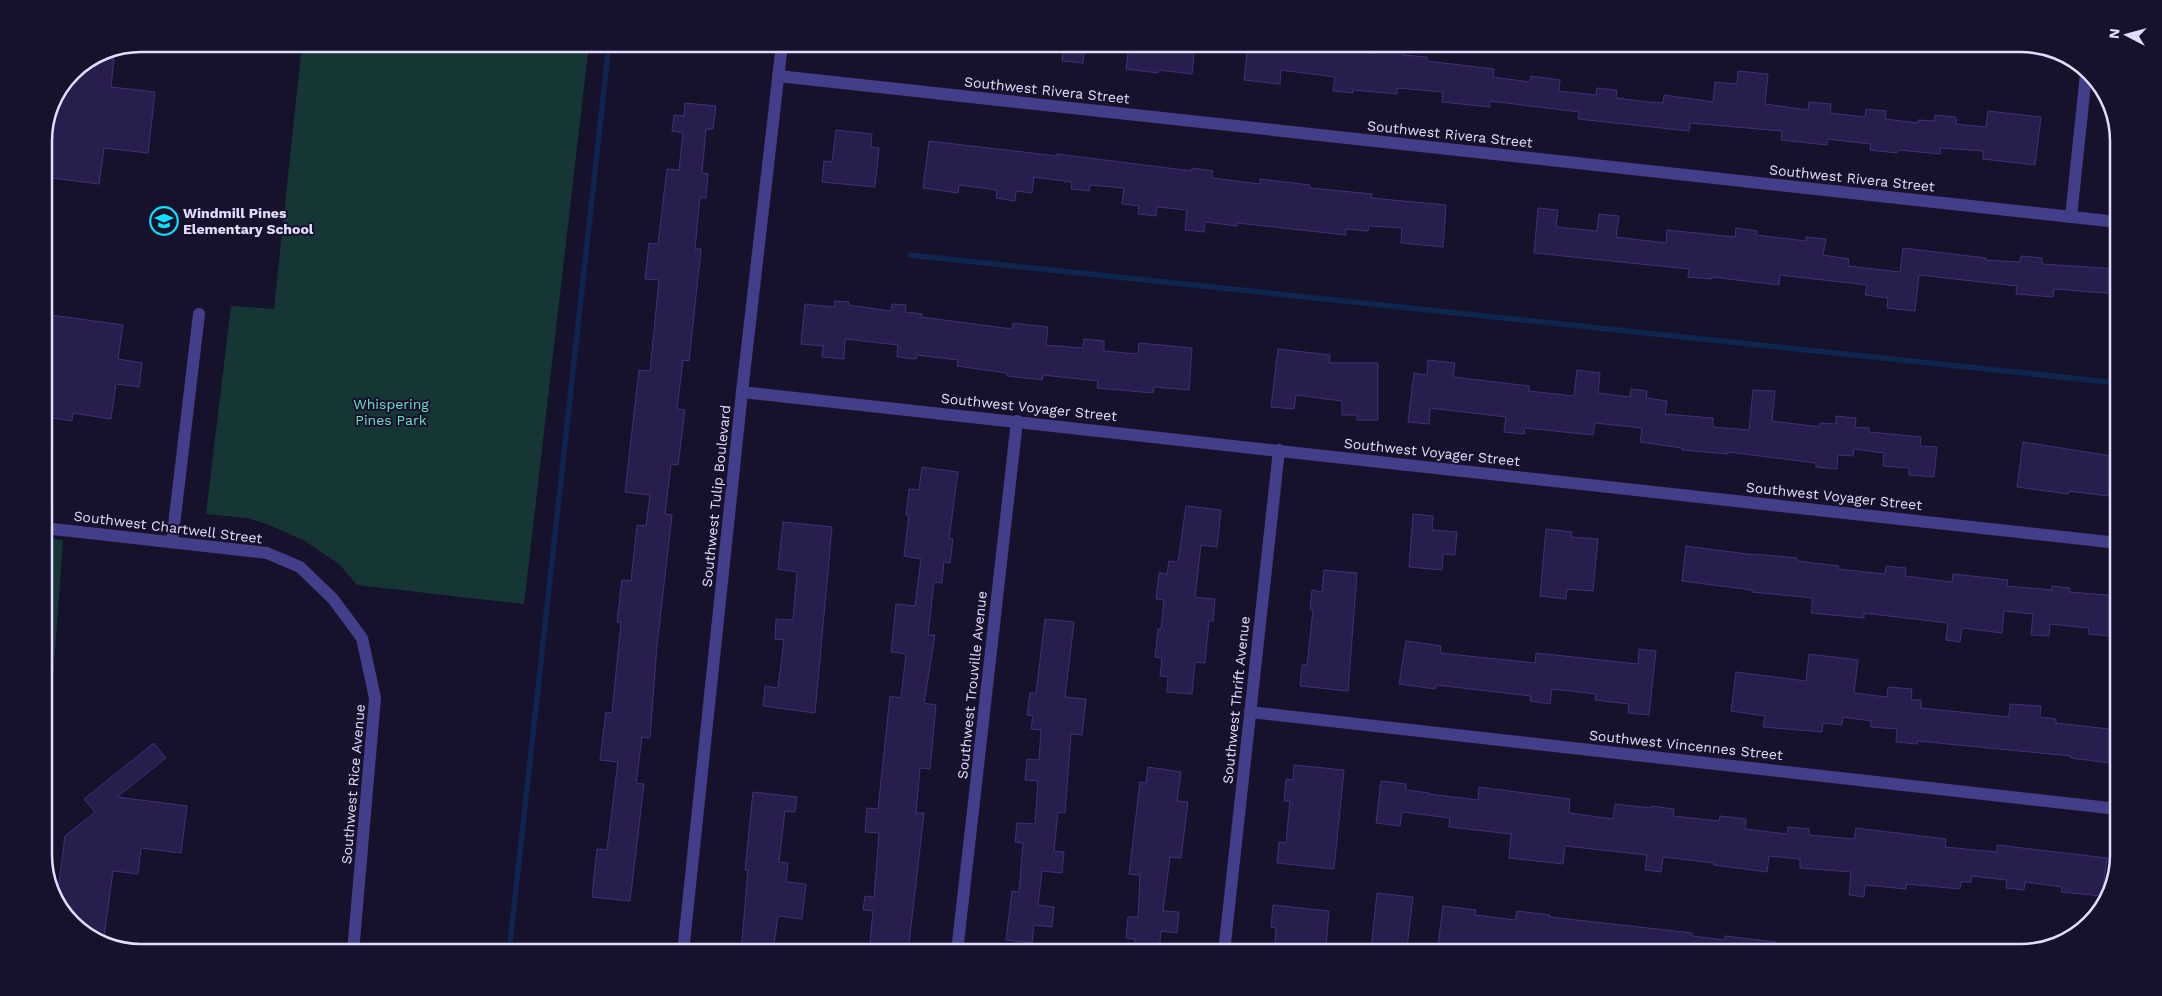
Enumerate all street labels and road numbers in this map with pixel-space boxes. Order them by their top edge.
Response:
street label: Southwest Rivera Street [963,73,1131,107]
street label: Southwest Rivera Street [1366,117,1534,151]
street label: Southwest Rivera Street [1768,161,1936,195]
street label: Southwest Voyager Street [940,390,1118,424]
street label: Southwest Tulip Boulevard [698,404,734,588]
street label: Southwest Voyager Street [1343,435,1521,469]
street label: Southwest Voyager Street [1745,479,1923,513]
street label: Southwest Chartwell Street [73,507,263,547]
street label: Southwest Trouville Avenue [954,590,990,780]
street label: Southwest Thrift Avenue [1219,615,1253,785]
street label: Southwest Rice Avenue [338,703,368,865]
street label: Southwest Vincennes Street [1588,727,1784,763]

